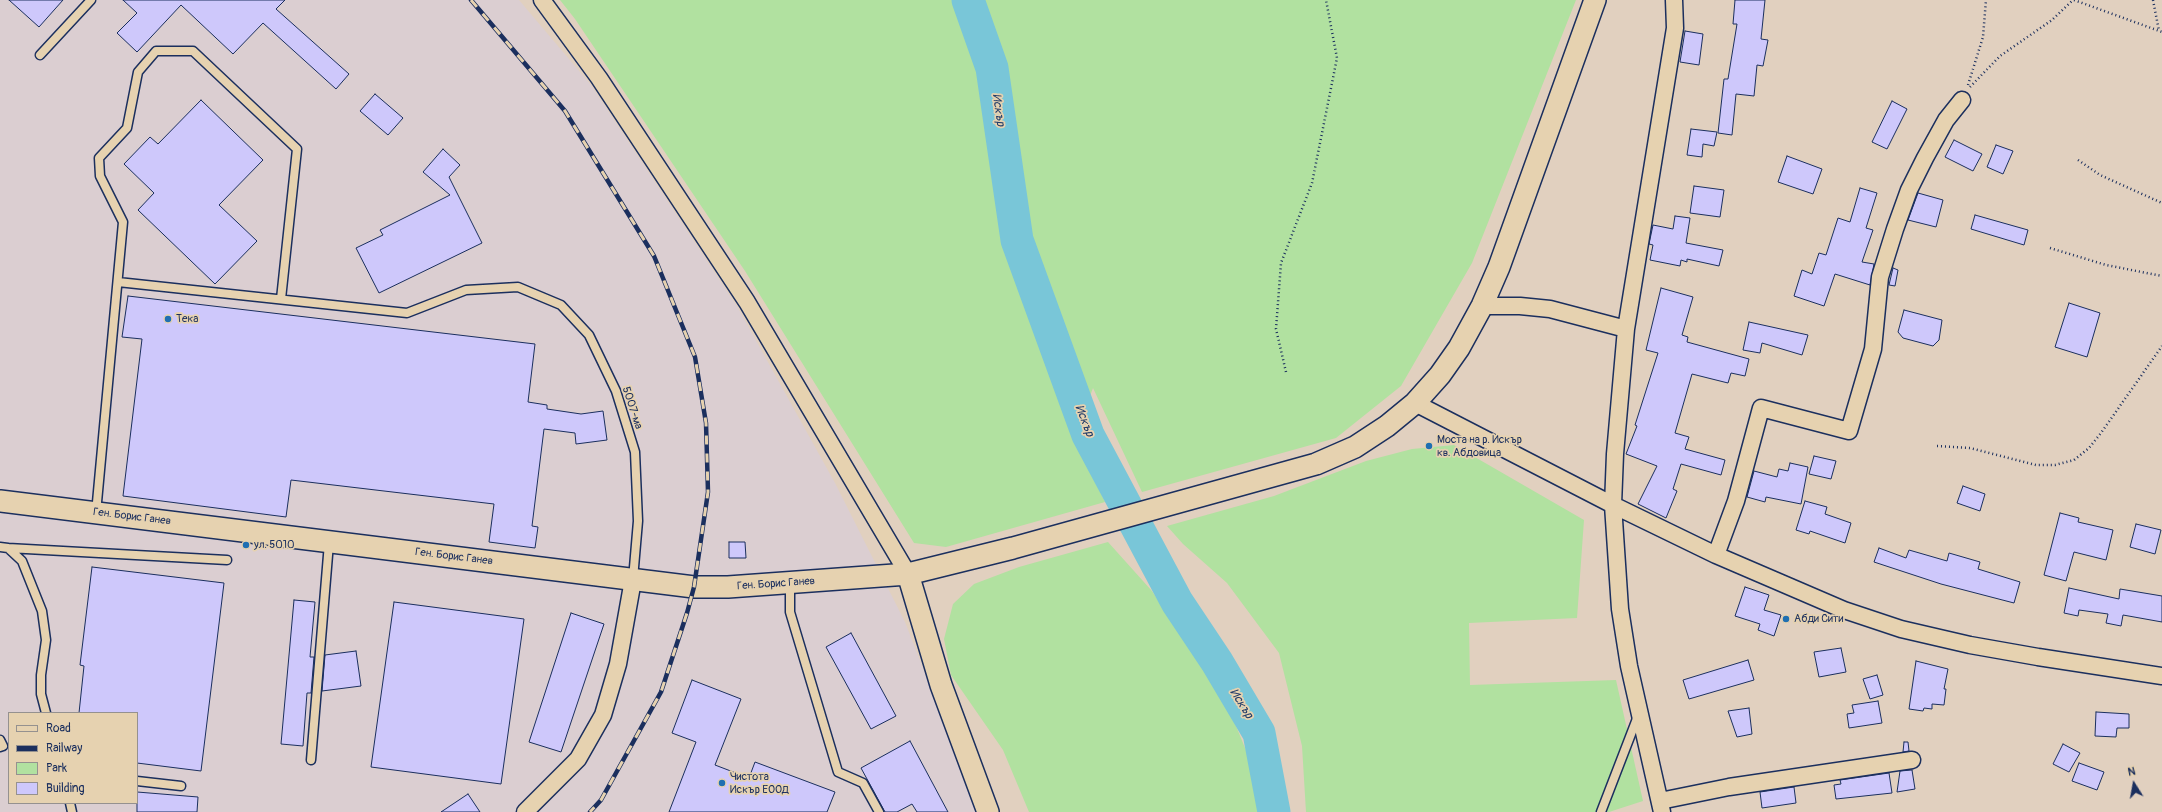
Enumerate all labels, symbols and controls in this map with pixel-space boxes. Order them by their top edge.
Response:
water label: Искър [989,93,1007,127]
place label: Тека [176,312,198,326]
marker: Тека [163,314,173,324]
street label: 5007-ма [619,385,645,431]
water label: Искър [1071,403,1097,439]
place label: Моста на р. Искър кв. Абдовица [1437,433,1522,459]
marker: Моста на р. Искър кв. Абдовица [1424,441,1434,451]
street label: Ген. Борис Ганев [92,506,172,528]
place label: ул. 5010 [254,538,295,552]
marker: ул. 5010 [241,540,251,550]
street label: Ген. Борис Ганев [414,546,494,568]
street label: Ген. Борис Ганев [737,575,815,593]
place label: Абди Сити [1794,612,1843,626]
marker: Абди Сити [1781,614,1791,624]
water label: Искър [1226,686,1256,722]
legend [8,712,138,804]
text: Road [46,721,71,736]
text: Railway [46,741,82,756]
text: Park [46,761,67,776]
north arrow [2114,764,2154,804]
text: N [2127,765,2137,779]
place label: Чистота Искър ЕООД [730,770,789,796]
marker: Чистота Искър ЕООД [717,778,727,788]
text: Building [46,781,85,796]

